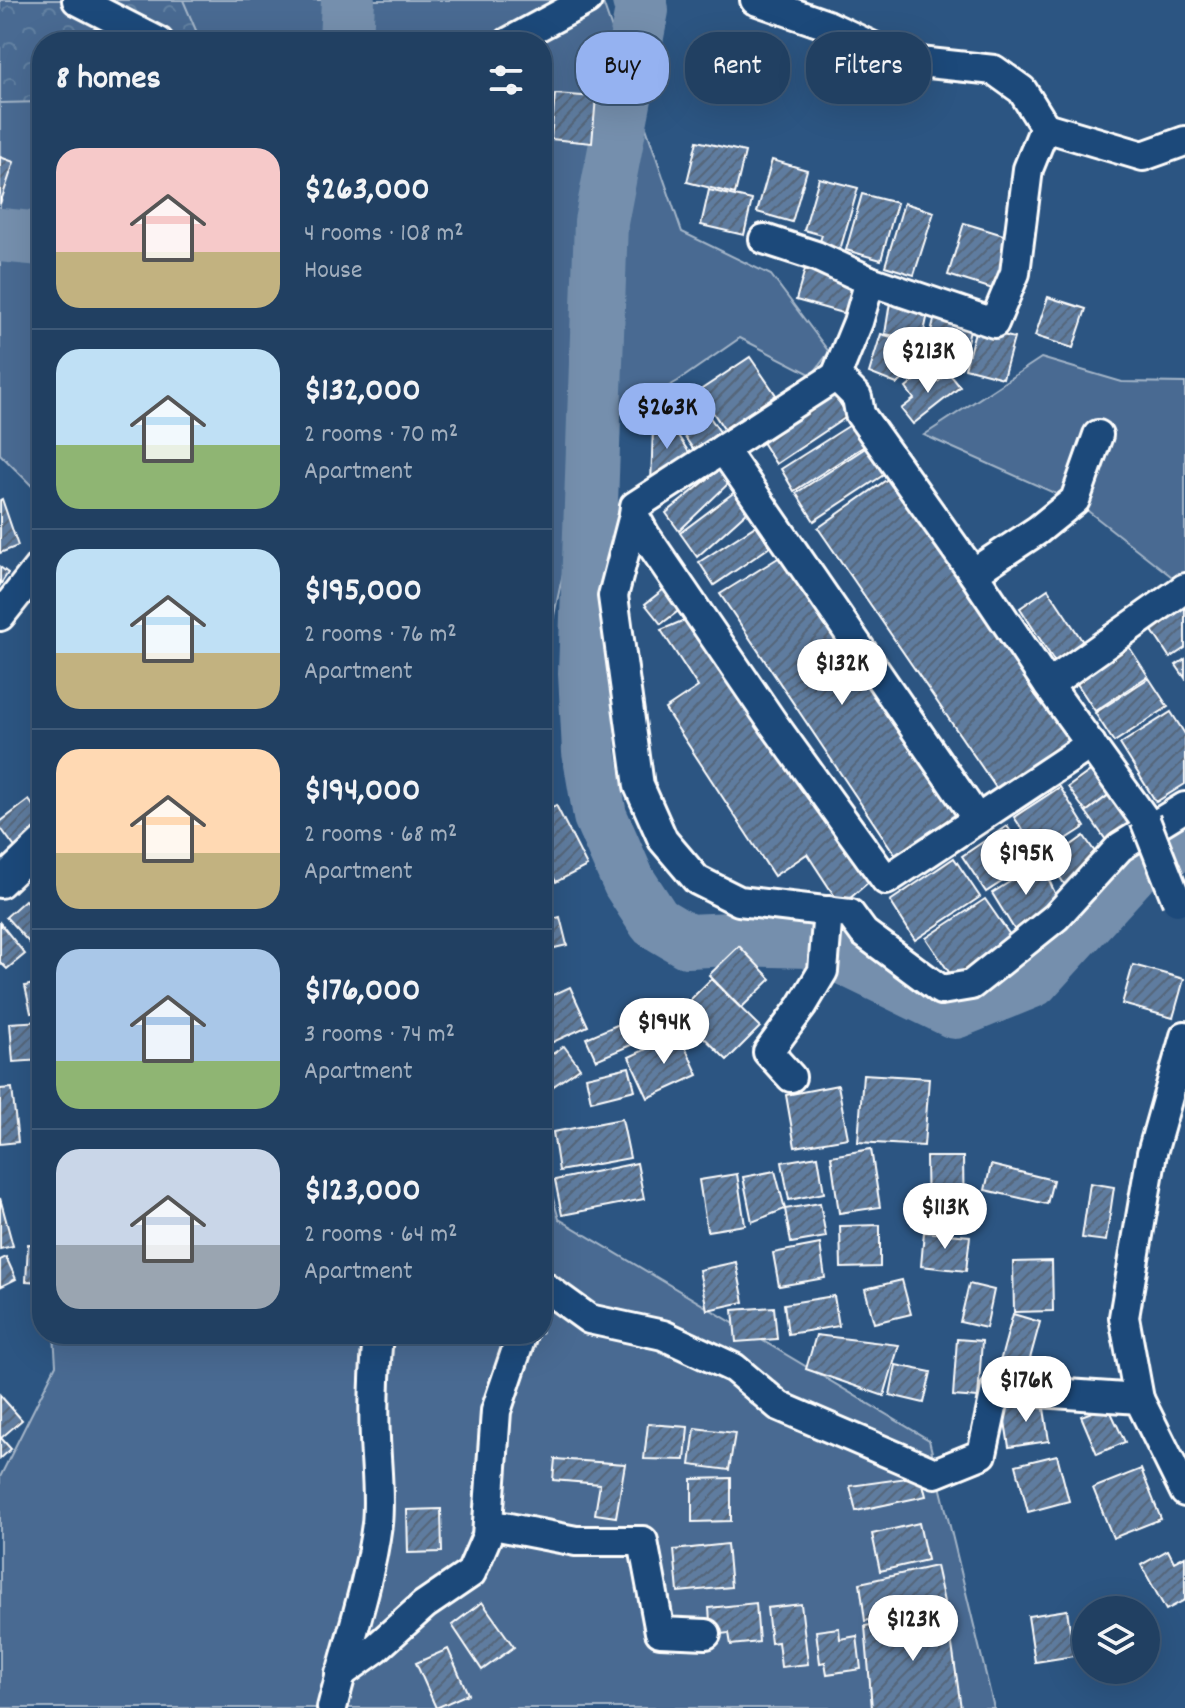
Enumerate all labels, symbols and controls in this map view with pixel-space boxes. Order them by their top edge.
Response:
chip: Buy [576,32,669,104]
chip: Rent [685,32,790,104]
chip: Filters [806,32,931,104]
text: 8 homes [56,56,161,105]
icon: filters [484,58,528,102]
text: $263,000 [304,167,430,216]
icon: home [120,180,216,276]
text: 4 rooms · 108 m² [304,216,464,253]
text: House [304,253,362,290]
pin: $213K [872,327,984,395]
text: $213K [901,334,955,371]
text: $132,000 [304,368,421,417]
icon: home [120,381,216,477]
pin: $263K [611,383,723,451]
text: $263K [637,390,697,427]
text: 2 rooms · 70 m² [304,417,458,454]
text: Apartment [304,454,413,491]
text: $195,000 [304,568,422,617]
icon: home [120,581,216,677]
text: 2 rooms · 76 m² [304,617,457,654]
pin: $132K [786,639,898,707]
text: $132K [815,646,869,683]
text: Apartment [304,654,413,691]
text: $194,000 [304,768,420,817]
icon: home [120,781,216,877]
text: 2 rooms · 68 m² [304,817,457,854]
pin: $195K [970,829,1082,897]
text: $195K [999,836,1053,873]
text: Apartment [304,854,413,891]
text: $176,000 [304,968,420,1017]
icon: home [120,981,216,1077]
pin: $194K [608,998,720,1066]
text: $194K [637,1005,691,1042]
text: 3 rooms · 74 m² [304,1017,455,1054]
text: Apartment [304,1054,413,1091]
text: $123,000 [304,1168,421,1217]
icon: home [120,1181,216,1277]
pin: $113K [889,1183,1001,1251]
text: $113K [921,1190,969,1227]
text: 2 rooms · 64 m² [304,1217,458,1254]
text: Apartment [304,1254,413,1291]
pin: $176K [970,1356,1082,1424]
text: $176K [999,1363,1053,1400]
pin: $123K [857,1595,969,1663]
map controls [1072,1596,1160,1684]
button: layers [1072,1596,1160,1684]
text: $123K [886,1602,940,1639]

